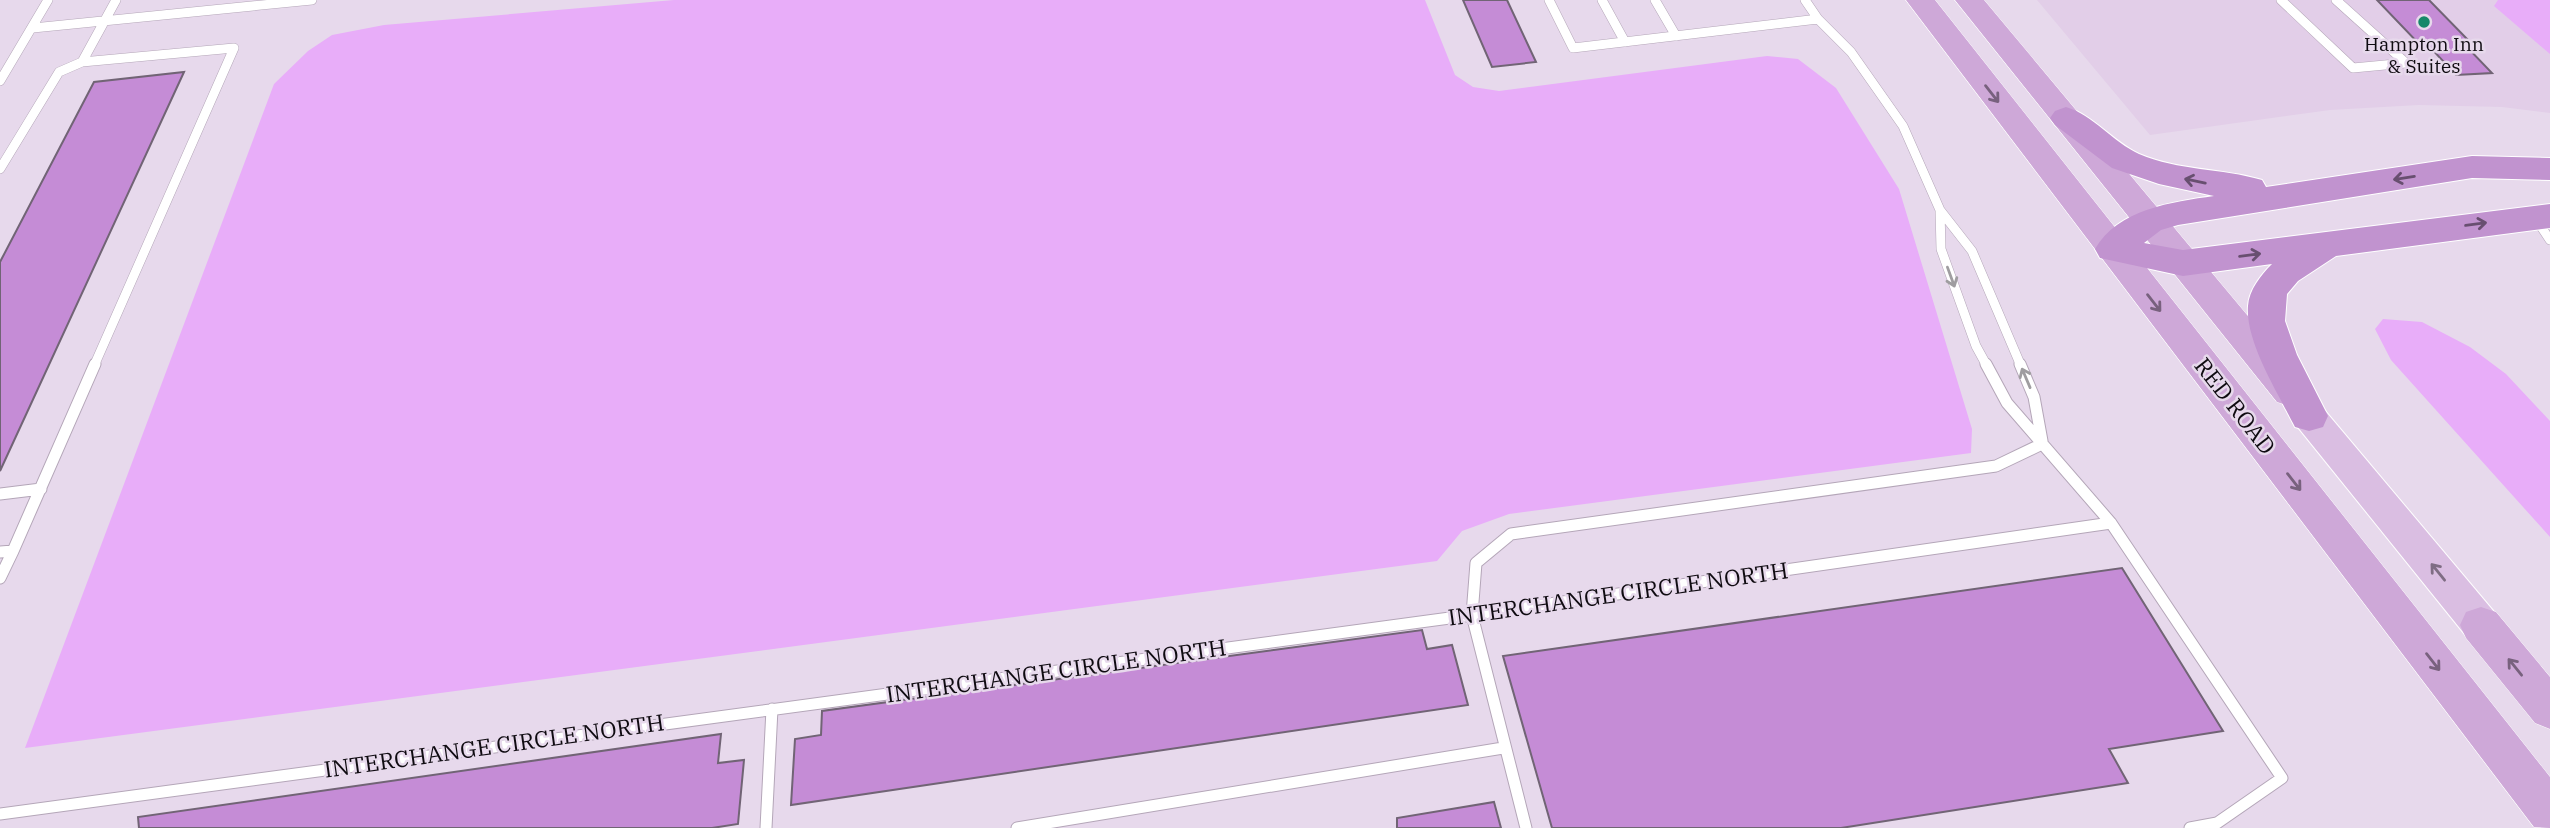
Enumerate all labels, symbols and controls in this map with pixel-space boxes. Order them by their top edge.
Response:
marker: Hampton Inn & Suites [2416,14,2432,30]
place label: Hampton Inn & Suites [2364,32,2484,78]
one-way arrow [1984,85,1999,103]
one-way arrow [2393,171,2416,184]
one-way arrow [2184,174,2207,188]
one-way arrow [2464,217,2487,230]
one-way arrow [2238,248,2261,261]
one-way arrow [1945,265,1958,287]
one-way arrow [2146,293,2161,311]
street label: RED ROAD [2189,351,2283,460]
one-way arrow [2018,368,2031,389]
one-way arrow [2286,473,2301,491]
street label: INTERCHANGE CIRCLE NORTH [1446,554,1790,632]
one-way arrow [2430,563,2445,581]
street label: INTERCHANGE CIRCLE NORTH [884,631,1228,709]
one-way arrow [2426,652,2441,671]
one-way arrow [2508,658,2523,676]
street label: INTERCHANGE CIRCLE NORTH [322,706,666,784]

